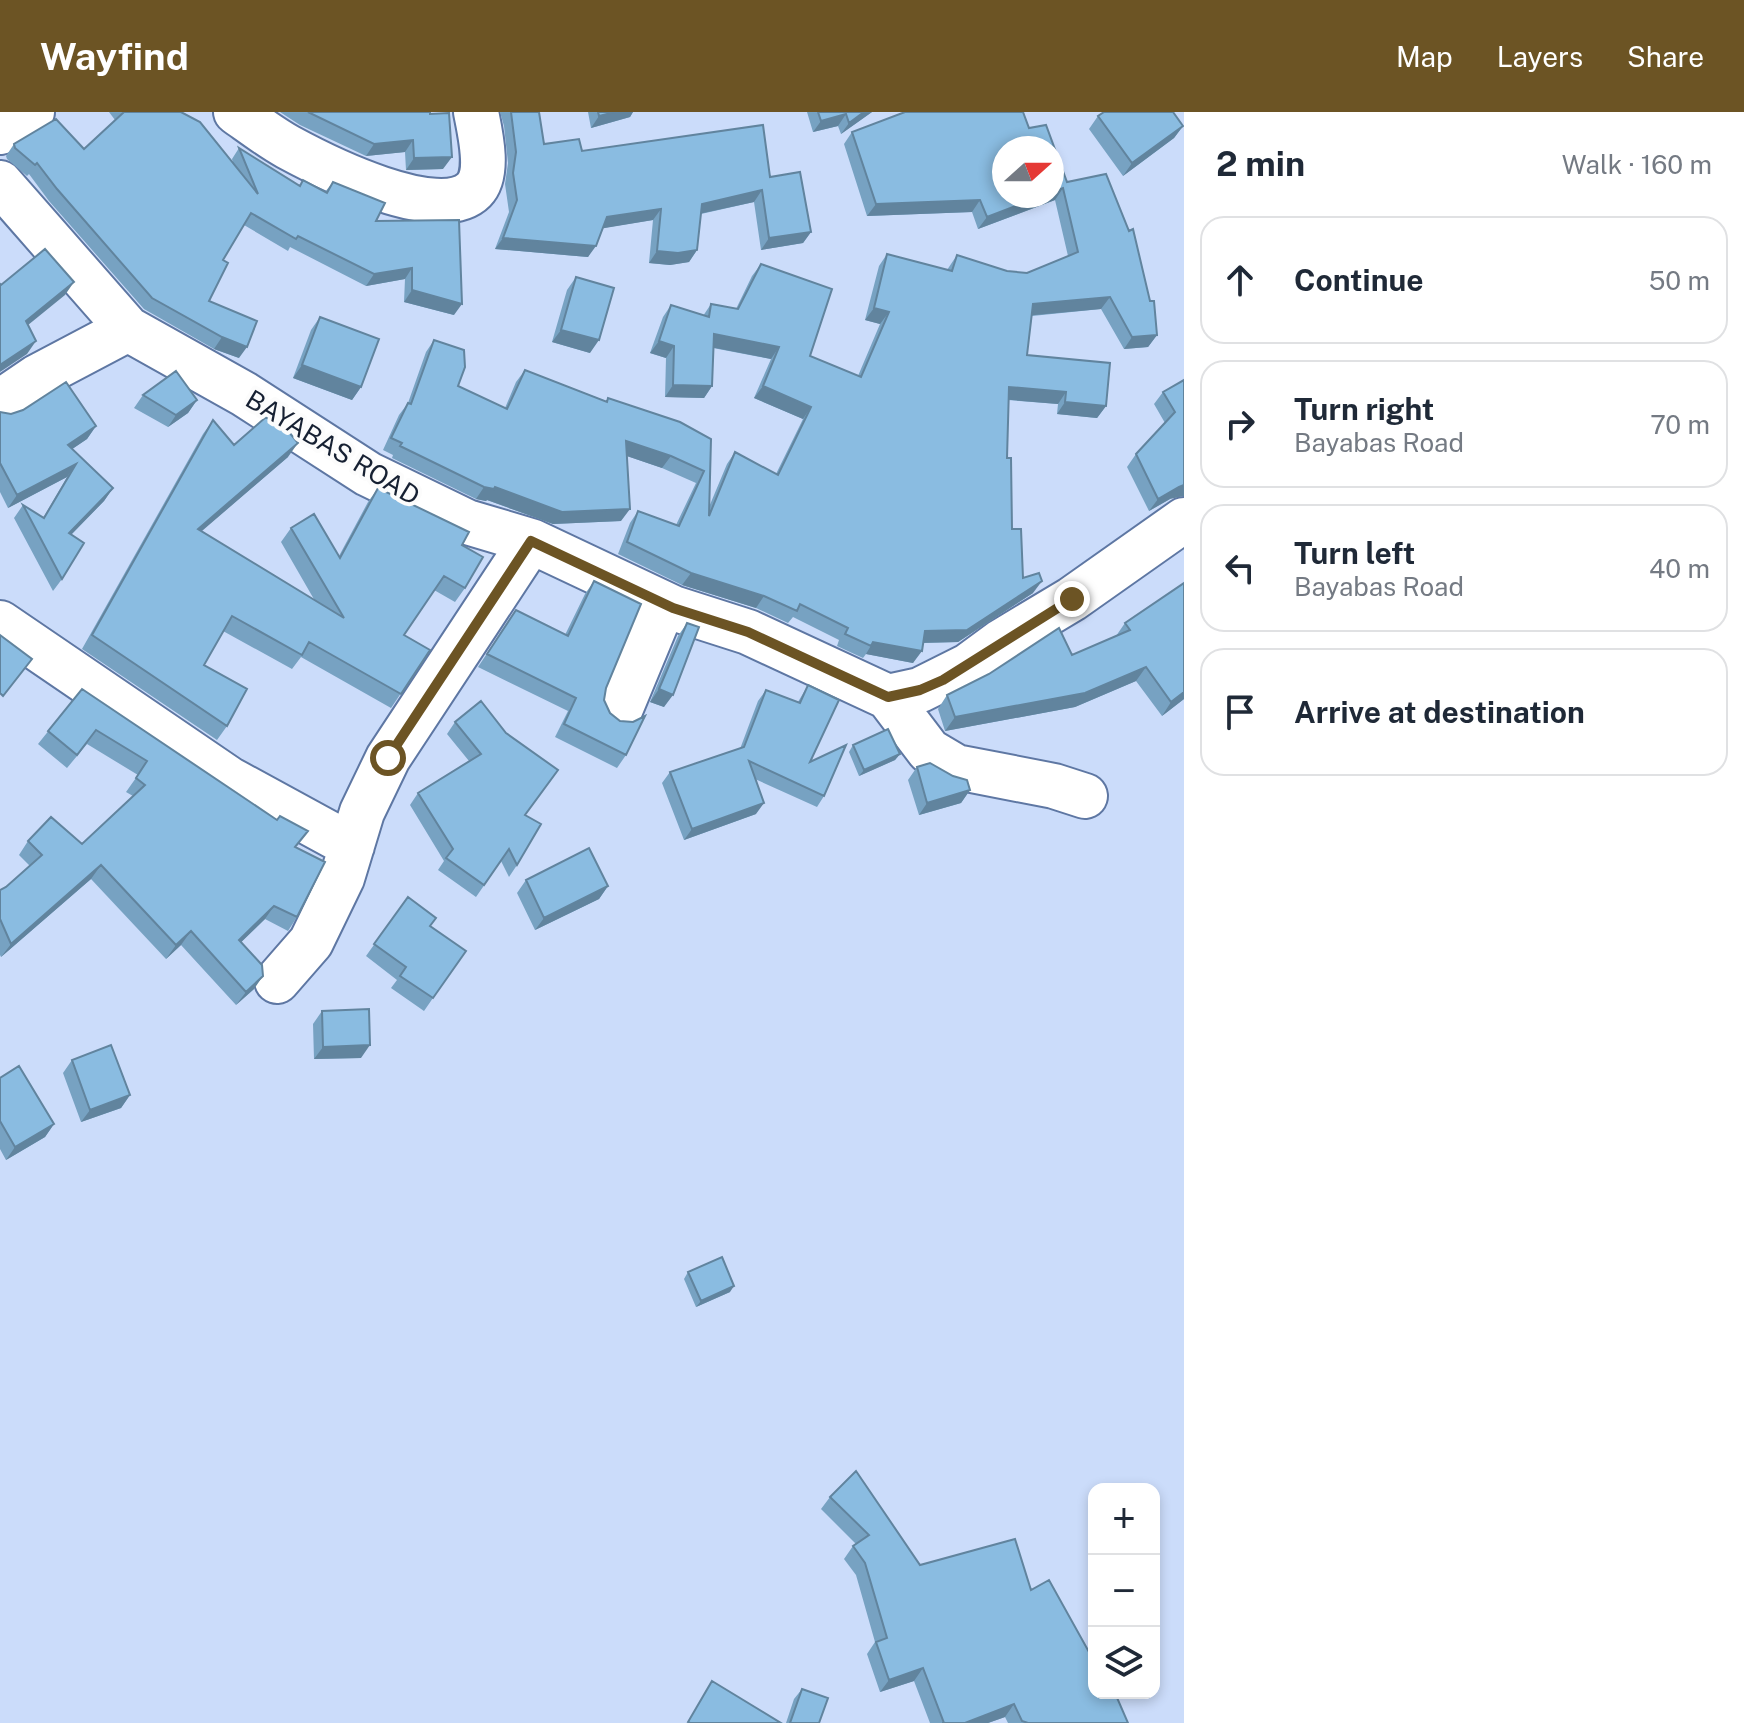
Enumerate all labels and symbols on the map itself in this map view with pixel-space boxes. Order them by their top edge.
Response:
north arrow [992,136,1064,208]
street label: BAYABAS ROAD [241,383,425,511]
route end [1054,581,1090,617]
route start [370,740,406,776]

